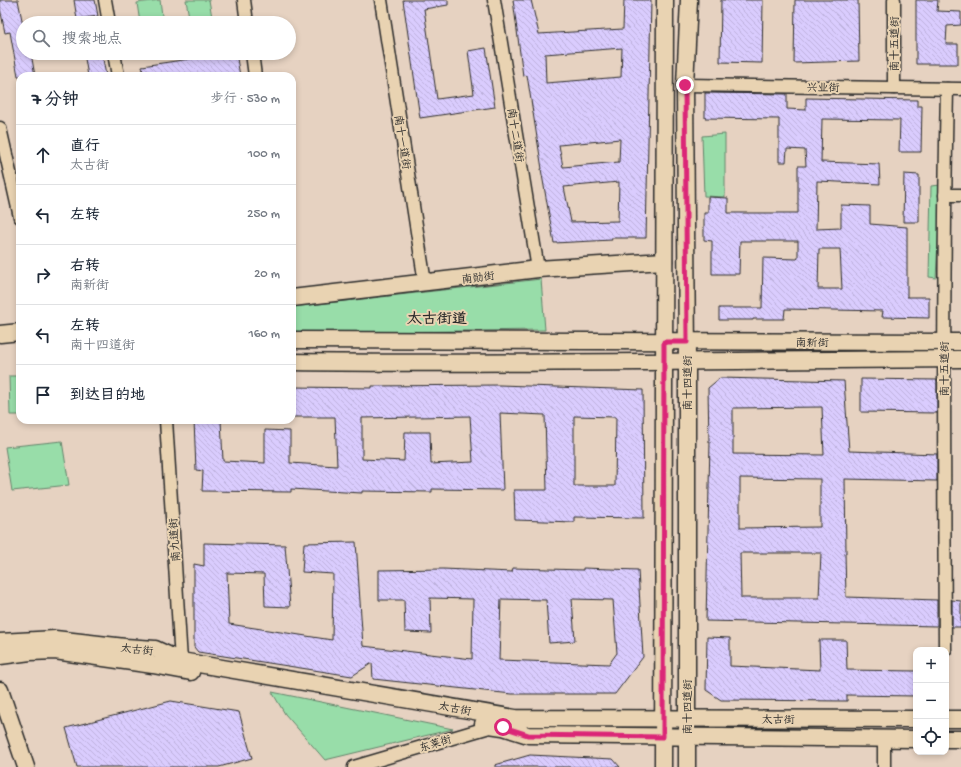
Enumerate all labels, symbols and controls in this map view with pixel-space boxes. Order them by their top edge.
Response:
search box [16,16,296,60]
street label: 南十五道街 [888,16,902,72]
icon: search [30,27,52,49]
text: 搜索地点 [62,31,122,49]
route end [676,76,694,94]
street label: 兴业街 [806,82,841,95]
text: 7 分钟 [32,91,79,111]
text: 步行 · 530 m [210,92,280,107]
street label: 南十二道街 [504,107,526,164]
street label: 南十一道街 [391,114,413,171]
text: 直行 [70,138,100,156]
icon: ahead [32,144,54,166]
text: 100 m [248,147,280,162]
text: 太古街 [70,159,109,174]
icon: left [32,204,54,226]
text: 左转 [70,207,100,225]
text: 250 m [247,207,280,222]
text: 右转 [70,258,100,276]
icon: right [32,264,54,286]
text: 20 m [254,267,280,282]
street label: 南勋街 [461,269,496,287]
text: 南新街 [70,279,109,294]
district label: 太古街道 [407,311,467,329]
text: 左转 [70,318,100,336]
icon: left [32,324,54,346]
text: 160 m [248,327,280,342]
street label: 南新街 [796,336,829,350]
text: 南十四道街 [70,339,135,354]
street label: 南十五道街 [938,341,952,397]
street label: 南十四道街 [681,355,695,411]
icon: arrive [32,384,54,406]
text: 到达目的地 [70,387,145,405]
street label: 南九道街 [166,516,184,562]
street label: 太古街 [120,642,155,659]
map controls [913,647,949,755]
button: + [913,647,949,683]
street label: 南十四道街 [681,679,695,735]
button: − [913,683,949,719]
street label: 太古街 [437,700,473,719]
street label: 太古街 [762,714,795,727]
route start [494,718,512,736]
button: locate [913,719,949,755]
street label: 东莱街 [418,733,454,755]

